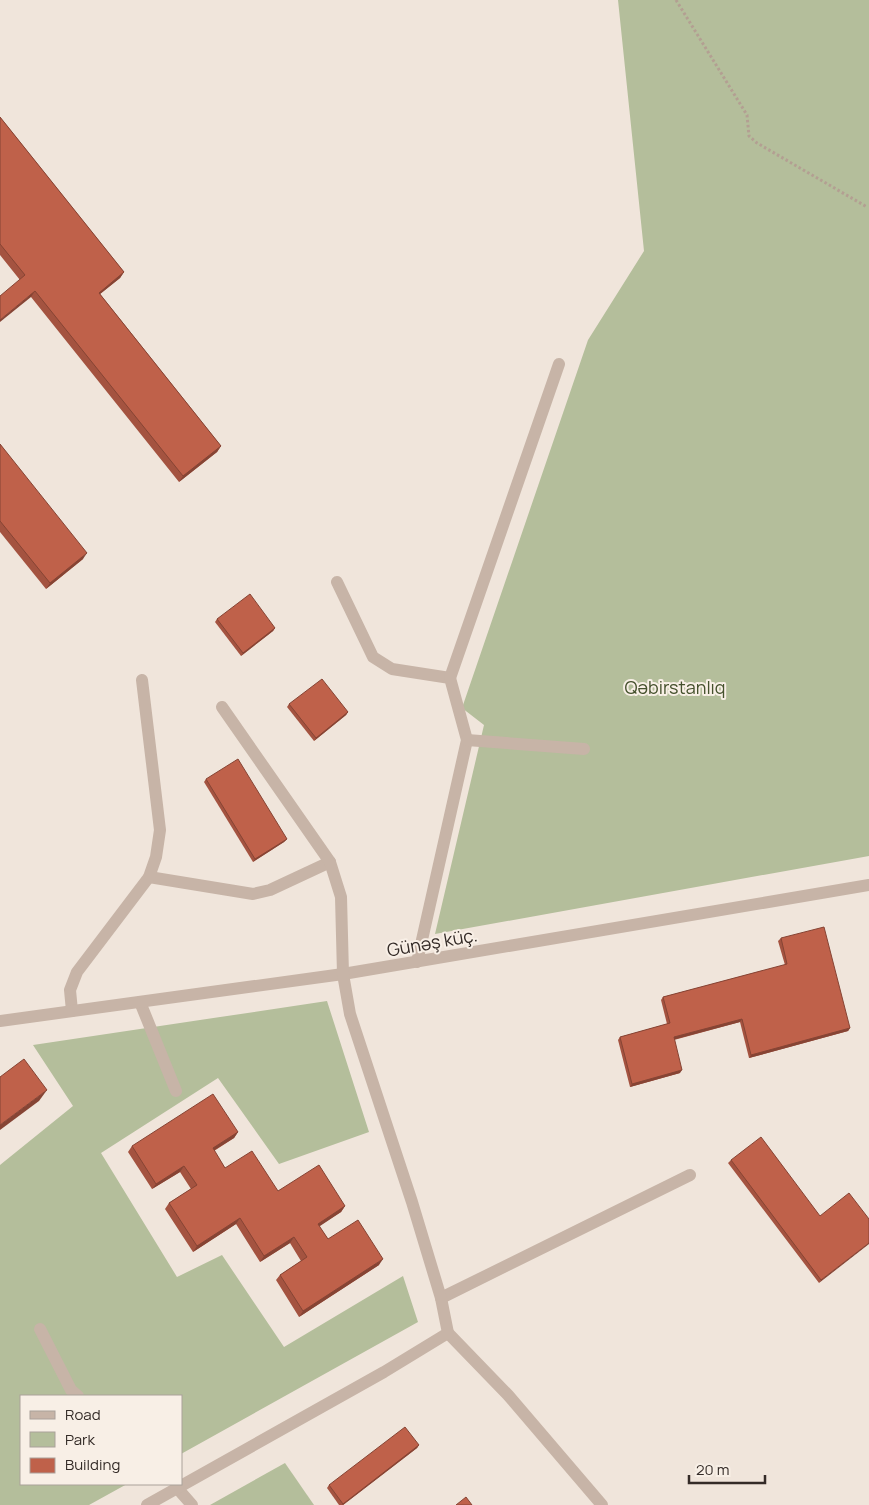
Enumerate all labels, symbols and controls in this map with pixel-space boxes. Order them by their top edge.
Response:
park label: Qəbirstanlıq [625,675,725,699]
street label: Günəş küç. [385,922,479,962]
legend [20,1395,182,1485]
text: Road [65,1404,101,1425]
text: Park [65,1429,95,1450]
scale bar [689,1452,765,1484]
text: Building [65,1454,120,1475]
text: 20 m [696,1459,729,1480]

